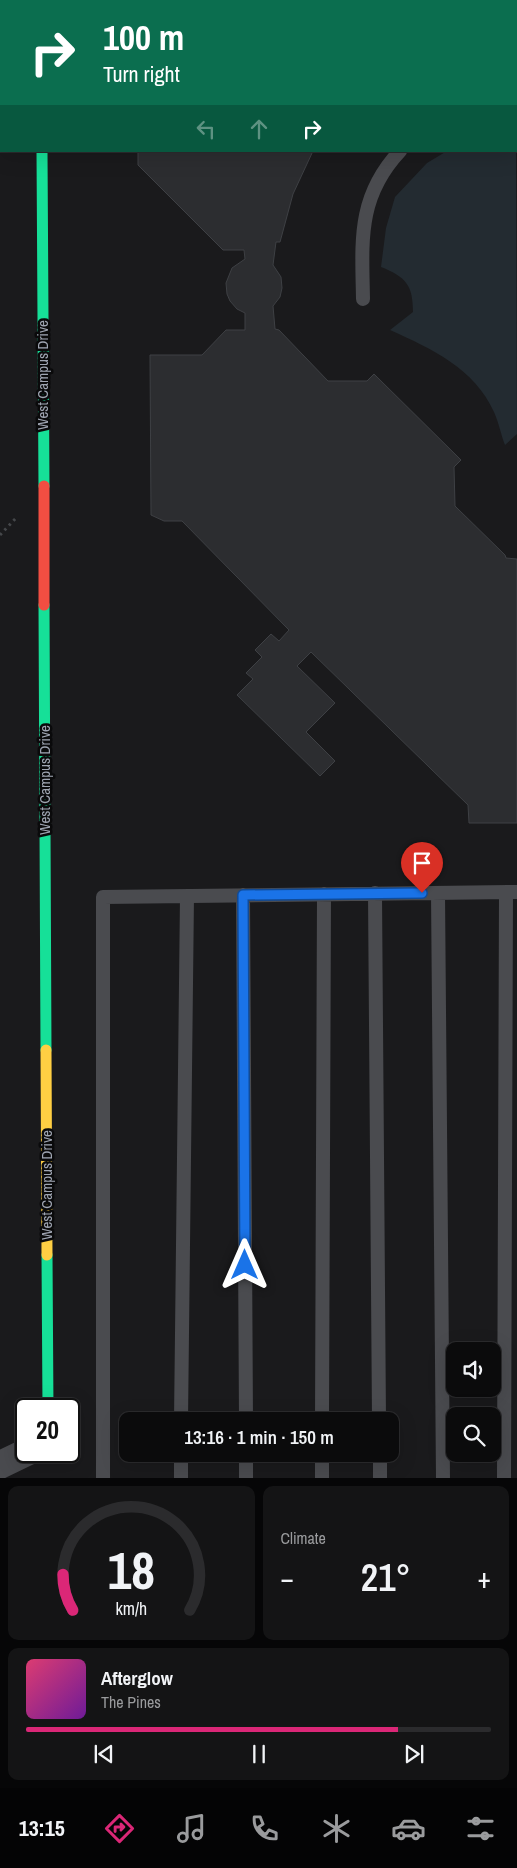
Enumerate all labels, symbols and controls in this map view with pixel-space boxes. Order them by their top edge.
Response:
text: 100 m [103,14,184,61]
icon: right [20,20,85,85]
text: Turn right [103,59,180,89]
icon: left [192,115,220,143]
icon: ahead [245,115,273,143]
icon: right [298,115,326,143]
street label: West Campus Drive [32,320,53,430]
street label: West Campus Drive [34,725,55,835]
pin [401,842,443,893]
icon: arrive [408,849,436,877]
street label: West Campus Drive [36,1130,57,1240]
position arrow [218,1238,270,1290]
map controls [446,1342,501,1462]
button: sound [446,1342,501,1397]
speed limit sign: 20 [15,1398,80,1463]
button: search [446,1407,501,1462]
text: 13:16 · 1 min · 150 m [184,1424,334,1450]
text: Climate [281,1527,326,1549]
text: 18 [108,1535,155,1605]
text: 21° [361,1552,411,1603]
text: − [281,1559,294,1597]
text: + [478,1559,491,1597]
text: km/h [115,1597,147,1621]
text: Afterglow [101,1665,173,1691]
text: The Pines [101,1691,161,1713]
icon: previous [90,1740,118,1768]
icon: pause [245,1740,273,1768]
icon: next [400,1740,428,1768]
icon: directions [102,1811,137,1846]
icon: music [174,1811,209,1846]
icon: phone [247,1811,282,1846]
icon: climate [319,1811,354,1846]
icon: car [391,1811,426,1846]
icon: filters [463,1811,498,1846]
text: 13:15 [19,1813,65,1843]

